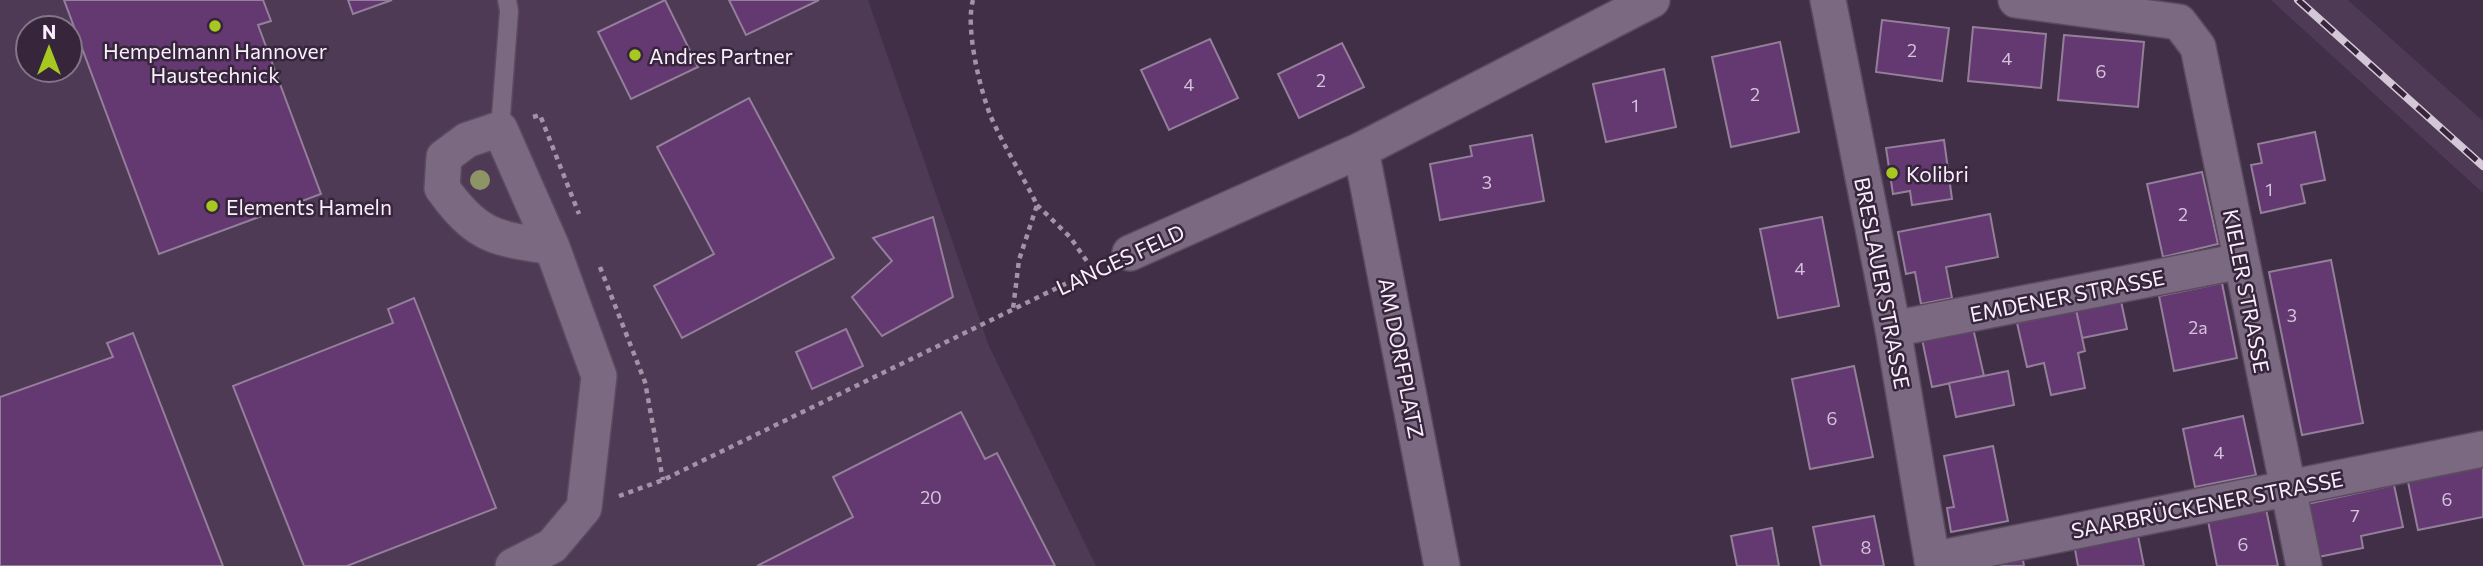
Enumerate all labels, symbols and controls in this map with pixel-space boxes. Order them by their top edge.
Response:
north arrow [14,14,84,84]
marker: Hempelmann Hannover Haustechnick [207,18,223,34]
text: N [42,20,56,43]
place label: Hempelmann Hannover Haustechnick [103,38,327,87]
house number: 2 [1907,39,1917,61]
place label: Andres Partner [649,43,793,68]
marker: Andres Partner [627,47,643,63]
house number: 4 [2002,47,2013,69]
house number: 6 [2096,60,2106,82]
house number: 2 [1316,69,1326,91]
house number: 4 [1184,73,1195,95]
house number: 2 [1750,83,1760,105]
house number: 1 [1631,94,1639,116]
place label: Kolibri [1906,161,1969,186]
marker: Kolibri [1884,165,1900,181]
house number: 3 [1482,171,1492,193]
street label: BRESLAUER STRASSE [1850,175,1916,391]
house number: 1 [2265,178,2273,200]
place label: Elements Hameln [226,194,392,219]
marker: Elements Hameln [204,198,220,214]
house number: 2 [2178,203,2188,225]
street label: KIELER STRASSE [2219,207,2275,375]
street label: LANGES FELD [1052,218,1188,300]
house number: 4 [1795,257,1806,279]
street label: EMDENER STRASSE [1967,264,2167,326]
street label: AM DORFPLATZ [1374,276,1430,440]
house number: 3 [2287,304,2297,326]
house number: 2a [2188,316,2208,338]
house number: 6 [1827,407,1837,429]
house number: 4 [2214,441,2225,463]
street label: SAARBRÜCKENER STRASSE [2069,465,2345,543]
house number: 20 [920,486,942,508]
house number: 6 [2442,488,2452,510]
house number: 7 [2350,504,2360,526]
house number: 6 [2238,533,2248,555]
house number: 8 [1861,536,1872,558]

